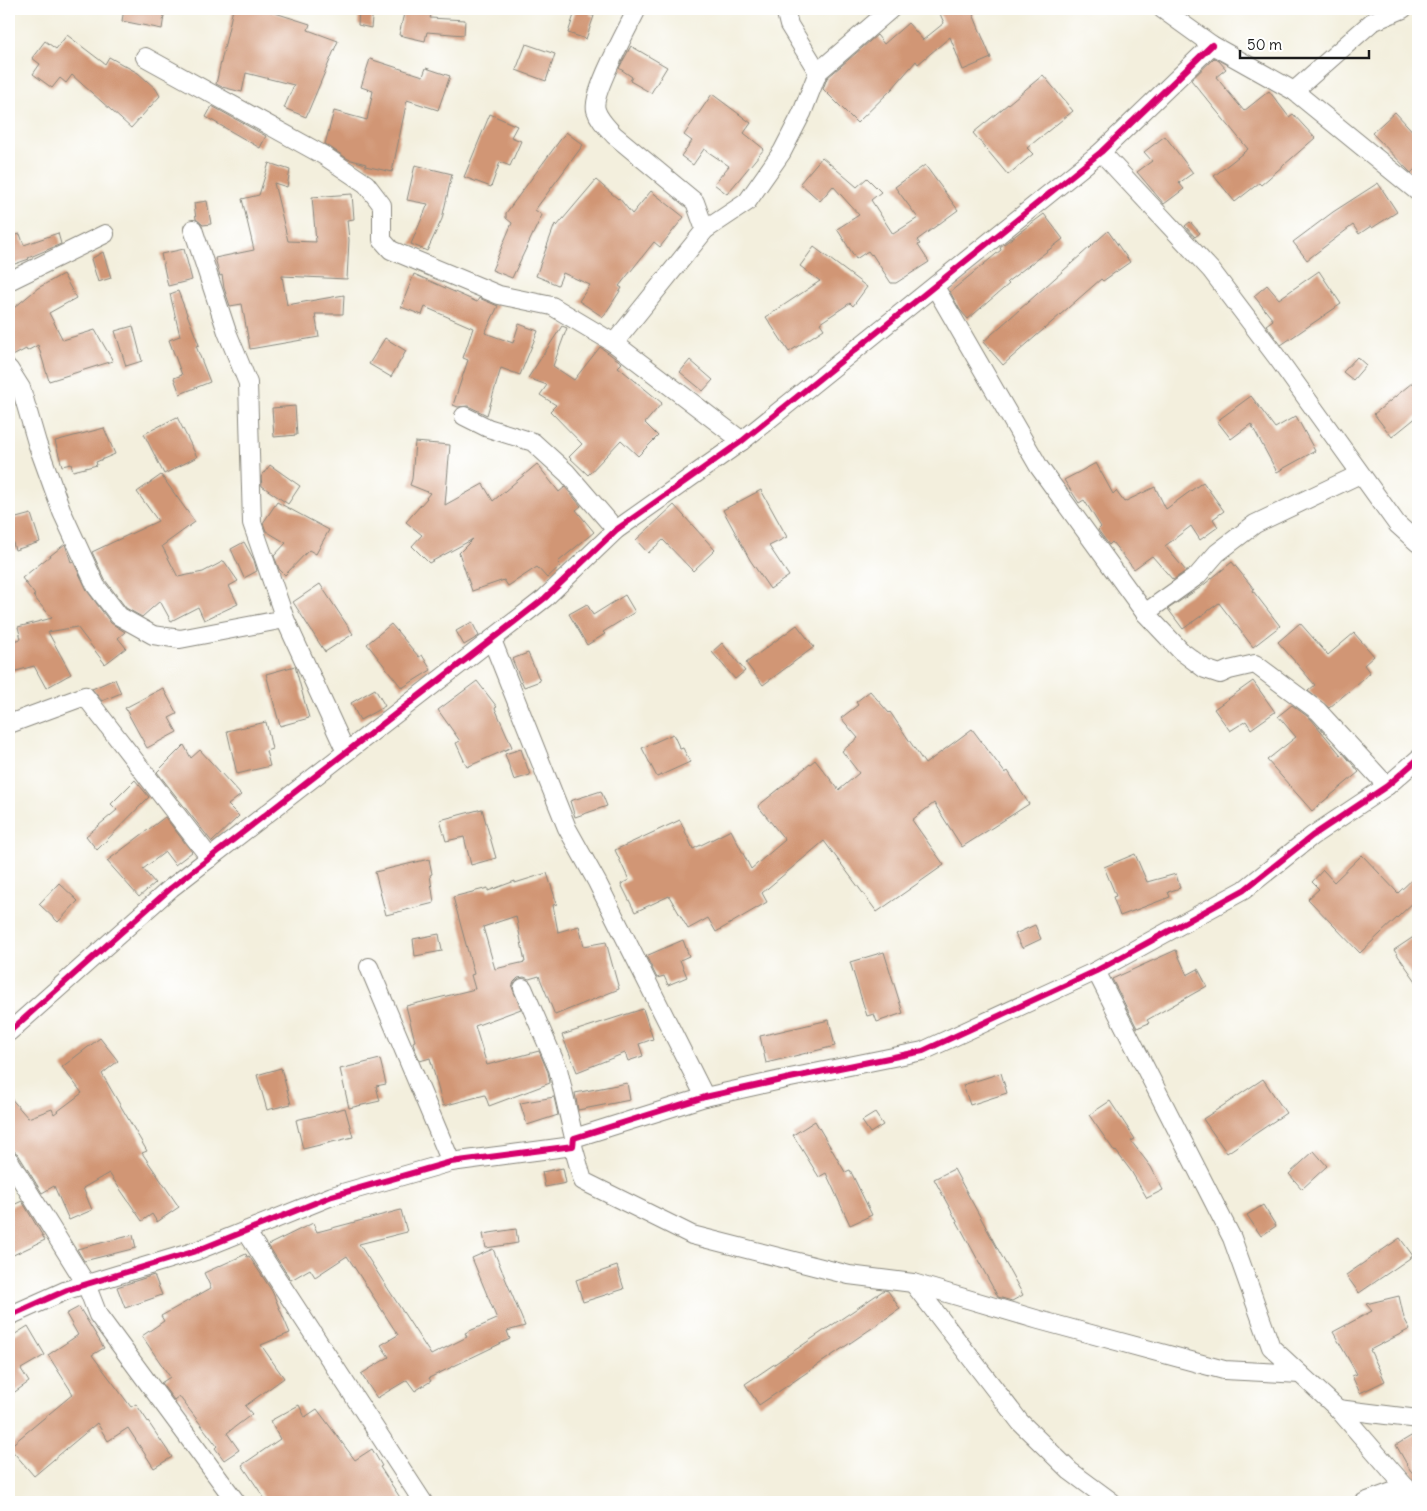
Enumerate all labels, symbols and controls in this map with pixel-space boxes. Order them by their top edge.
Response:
scale bar [1240,28,1368,60]
text: 50 m [1247,35,1282,54]

